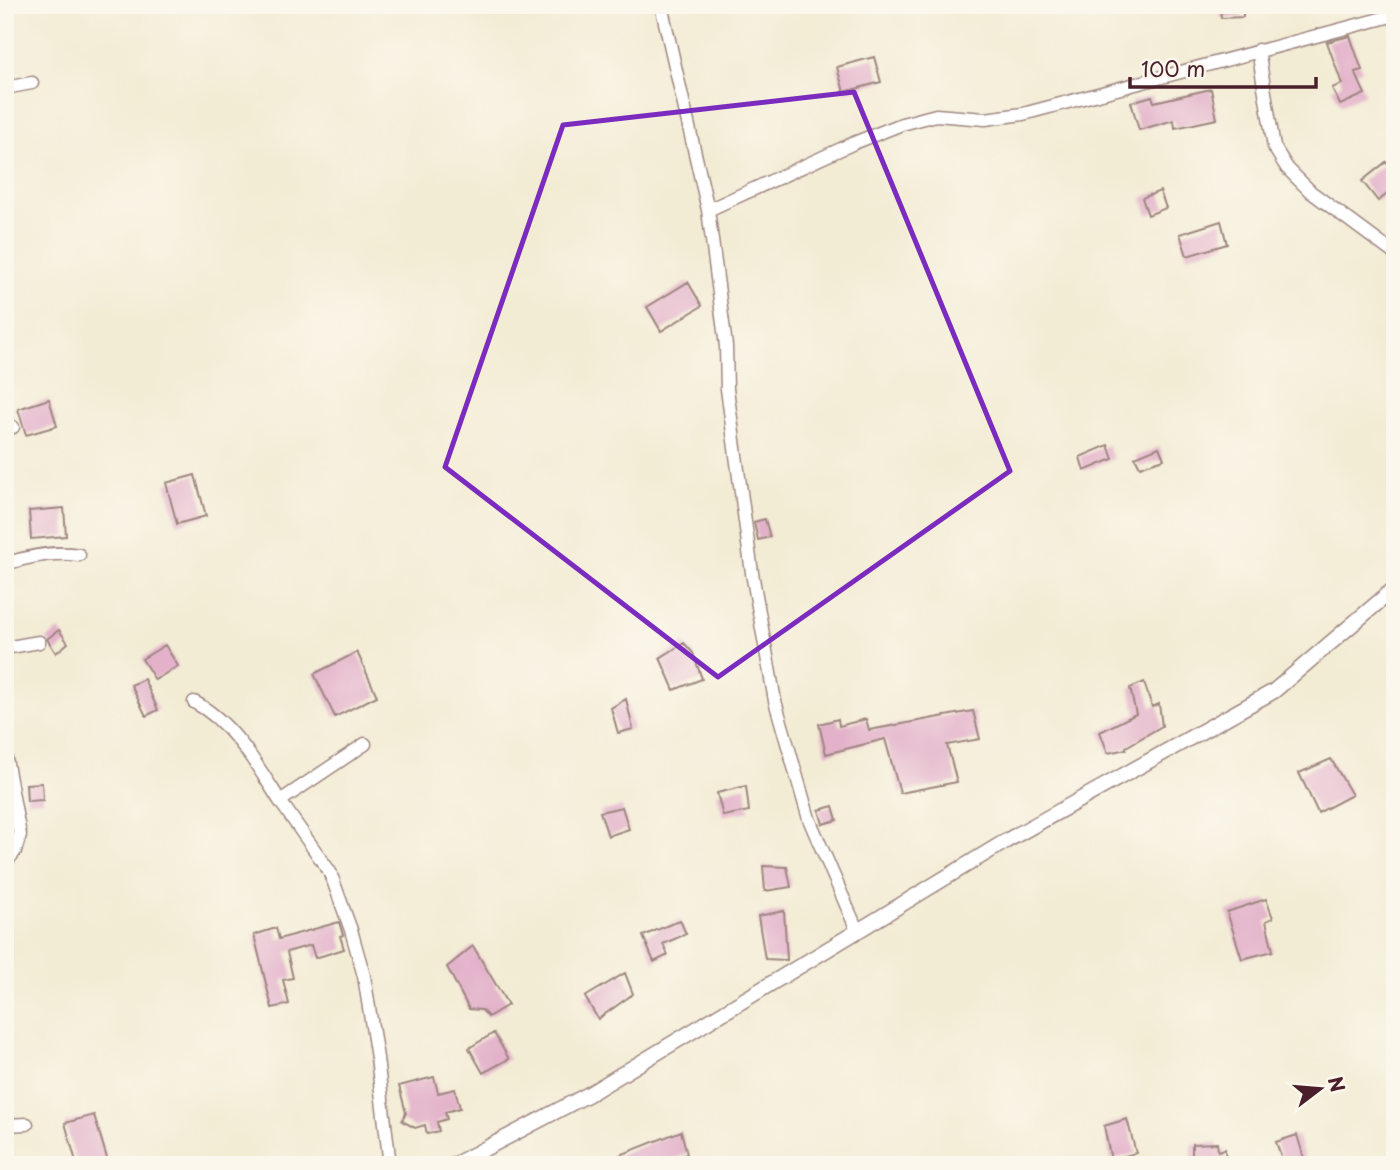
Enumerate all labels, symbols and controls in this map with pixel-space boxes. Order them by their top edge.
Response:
scale bar [1130,46,1316,90]
text: 100 m [1141,52,1205,84]
north arrow [1284,1054,1354,1124]
text: N [1322,1073,1353,1095]

